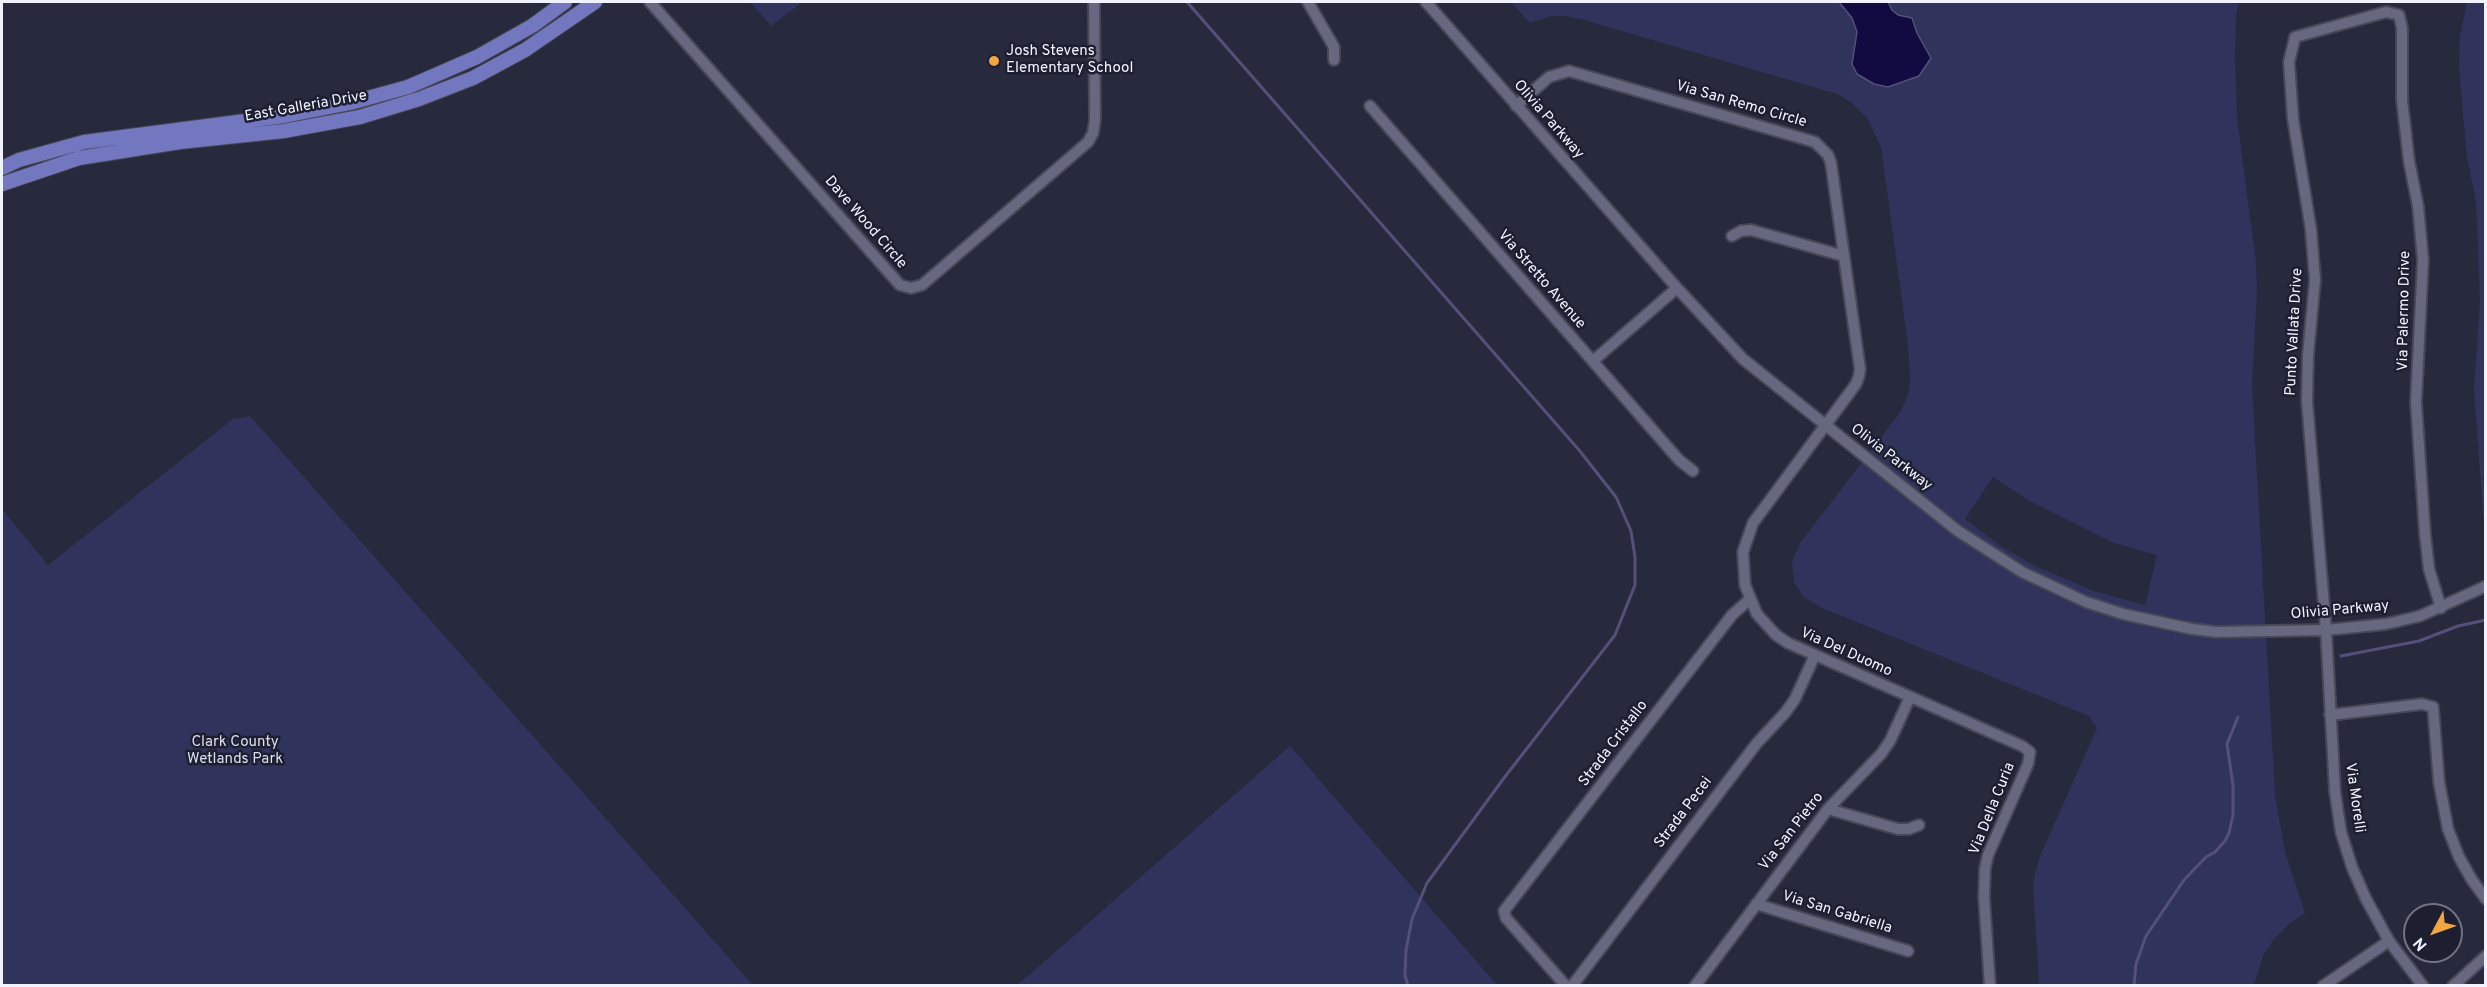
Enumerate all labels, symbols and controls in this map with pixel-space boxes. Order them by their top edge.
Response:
place label: Josh Stevens Elementary School [1006,43,1133,78]
marker: Josh Stevens Elementary School [987,54,1001,68]
street label: Olivia Parkway [1509,77,1587,163]
street label: Via San Remo Circle [1674,78,1808,132]
street label: East Galleria Drive [244,87,368,127]
street label: Dave Wood Circle [820,173,910,273]
street label: Via Stretto Avenue [1493,227,1589,333]
street label: Via Palermo Drive [2395,251,2415,371]
street label: Punto Vallata Drive [2283,268,2307,396]
street label: Olivia Parkway [1847,421,1935,495]
street label: Olivia Parkway [2290,598,2390,624]
street label: Via Del Duomo [1797,625,1895,681]
street label: Strada Cristallo [1576,697,1652,791]
park label: Clark County Wetlands Park [187,734,283,769]
street label: Via Della Curia [1966,760,2020,858]
street label: Via Morelli [2340,762,2368,834]
street label: Strada Pecei [1651,774,1717,852]
street label: Via San Pietro [1756,789,1828,875]
street label: Via San Gabriella [1780,888,1894,938]
north arrow [2403,903,2463,963]
text: N [2410,933,2432,954]

